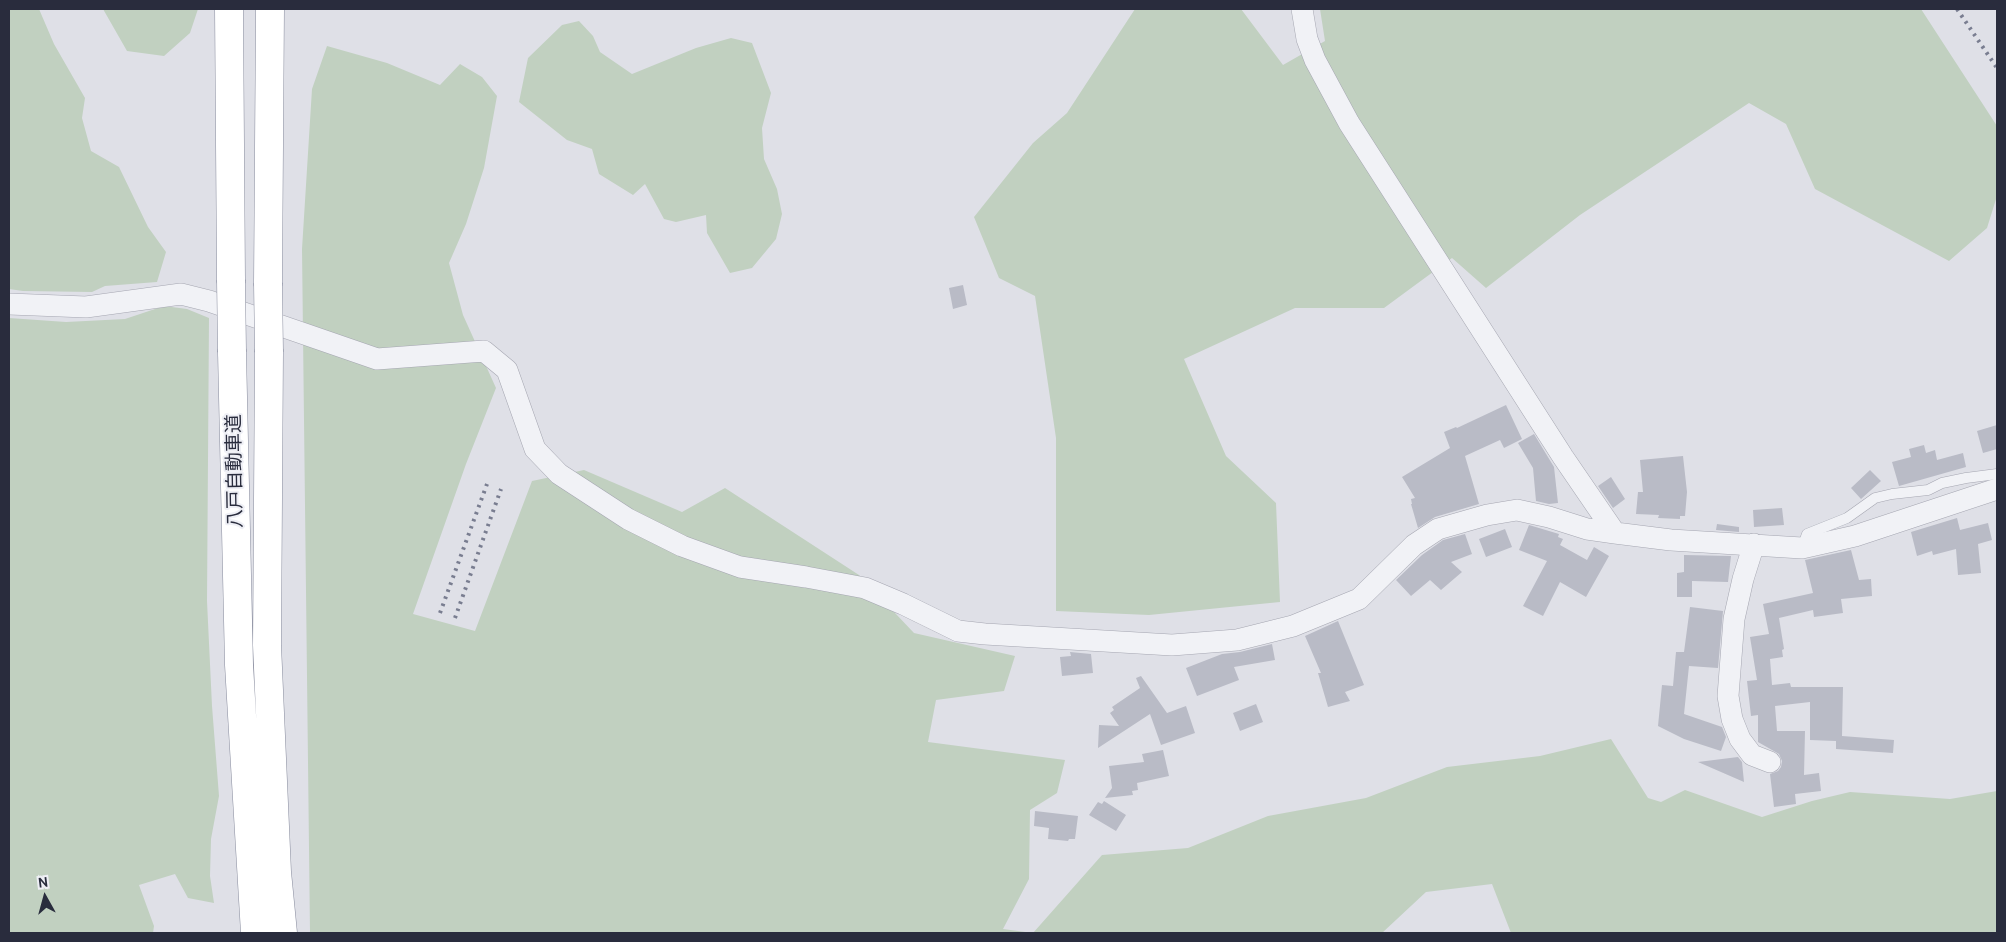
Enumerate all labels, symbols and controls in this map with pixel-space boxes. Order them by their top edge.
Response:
street label: 八戸自動車道 [223,414,247,528]
north arrow [20,872,70,922]
text: N [37,873,49,892]

